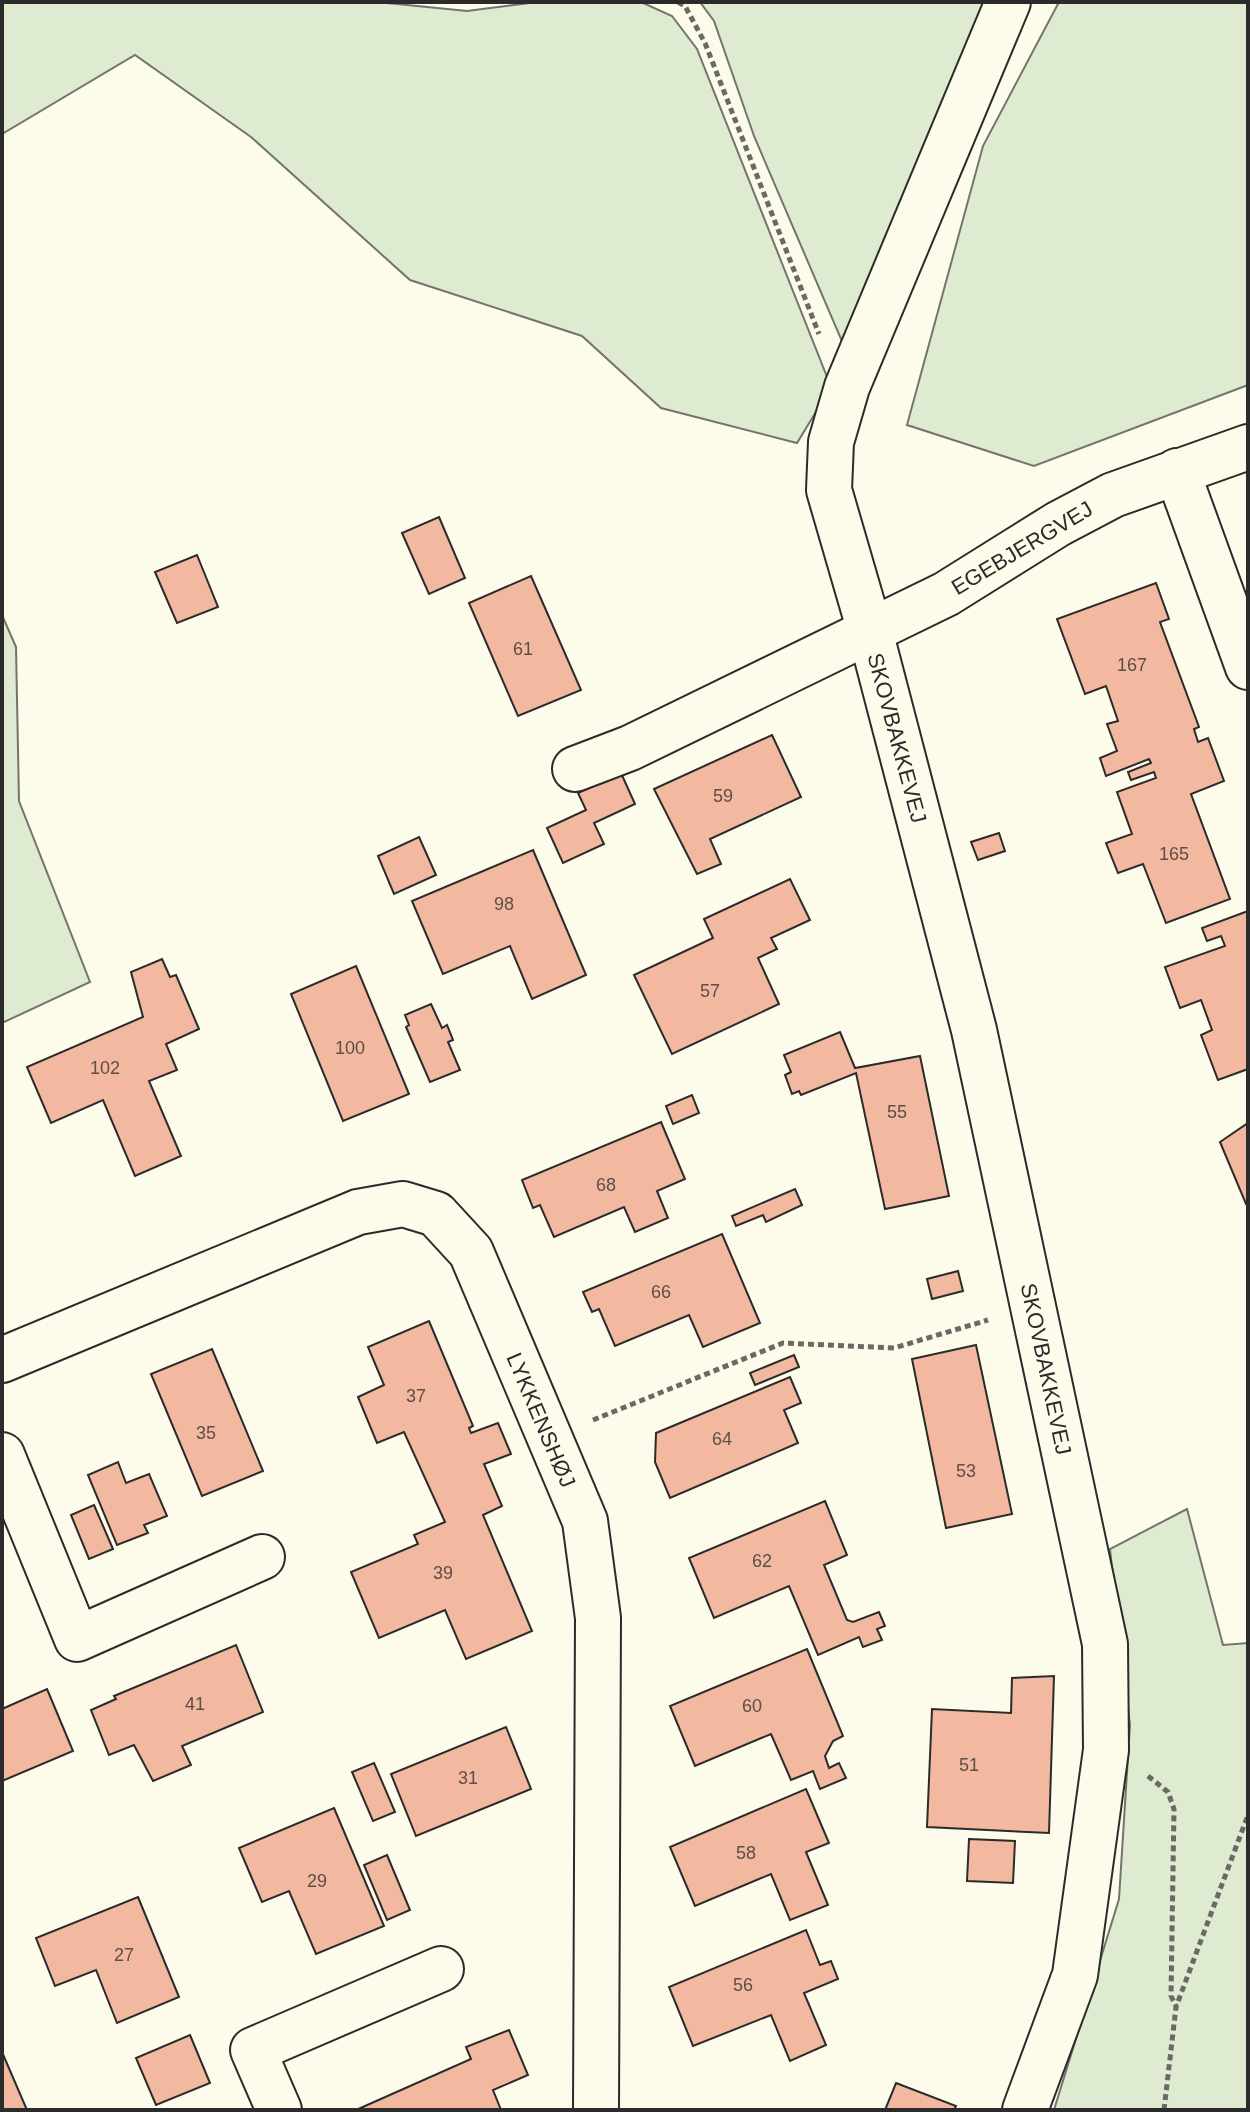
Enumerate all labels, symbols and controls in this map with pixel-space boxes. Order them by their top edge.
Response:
street label: EGEBJERGVEJ [947,496,1097,600]
house number: 61 [513,639,533,659]
street label: SKOVBAKKEVEJ [862,650,932,826]
house number: 167 [1117,655,1147,675]
house number: 59 [713,786,733,806]
house number: 165 [1159,844,1189,864]
house number: 98 [494,894,514,914]
house number: 57 [700,981,720,1001]
house number: 100 [335,1038,365,1058]
house number: 102 [90,1058,120,1078]
house number: 55 [887,1102,907,1122]
house number: 68 [596,1175,616,1195]
street label: SKOVBAKKEVEJ [1016,1281,1076,1457]
house number: 66 [651,1282,671,1302]
street label: LYKKENSHØJ [501,1349,581,1491]
house number: 37 [406,1386,426,1406]
house number: 35 [196,1423,216,1443]
house number: 64 [712,1429,732,1449]
house number: 53 [956,1461,976,1481]
house number: 62 [752,1551,772,1571]
house number: 39 [433,1563,453,1583]
house number: 41 [185,1694,205,1714]
house number: 60 [742,1696,762,1716]
house number: 51 [959,1755,979,1775]
house number: 31 [458,1768,478,1788]
house number: 58 [736,1843,756,1863]
house number: 29 [307,1871,327,1891]
house number: 27 [114,1945,134,1965]
house number: 56 [733,1975,753,1995]

